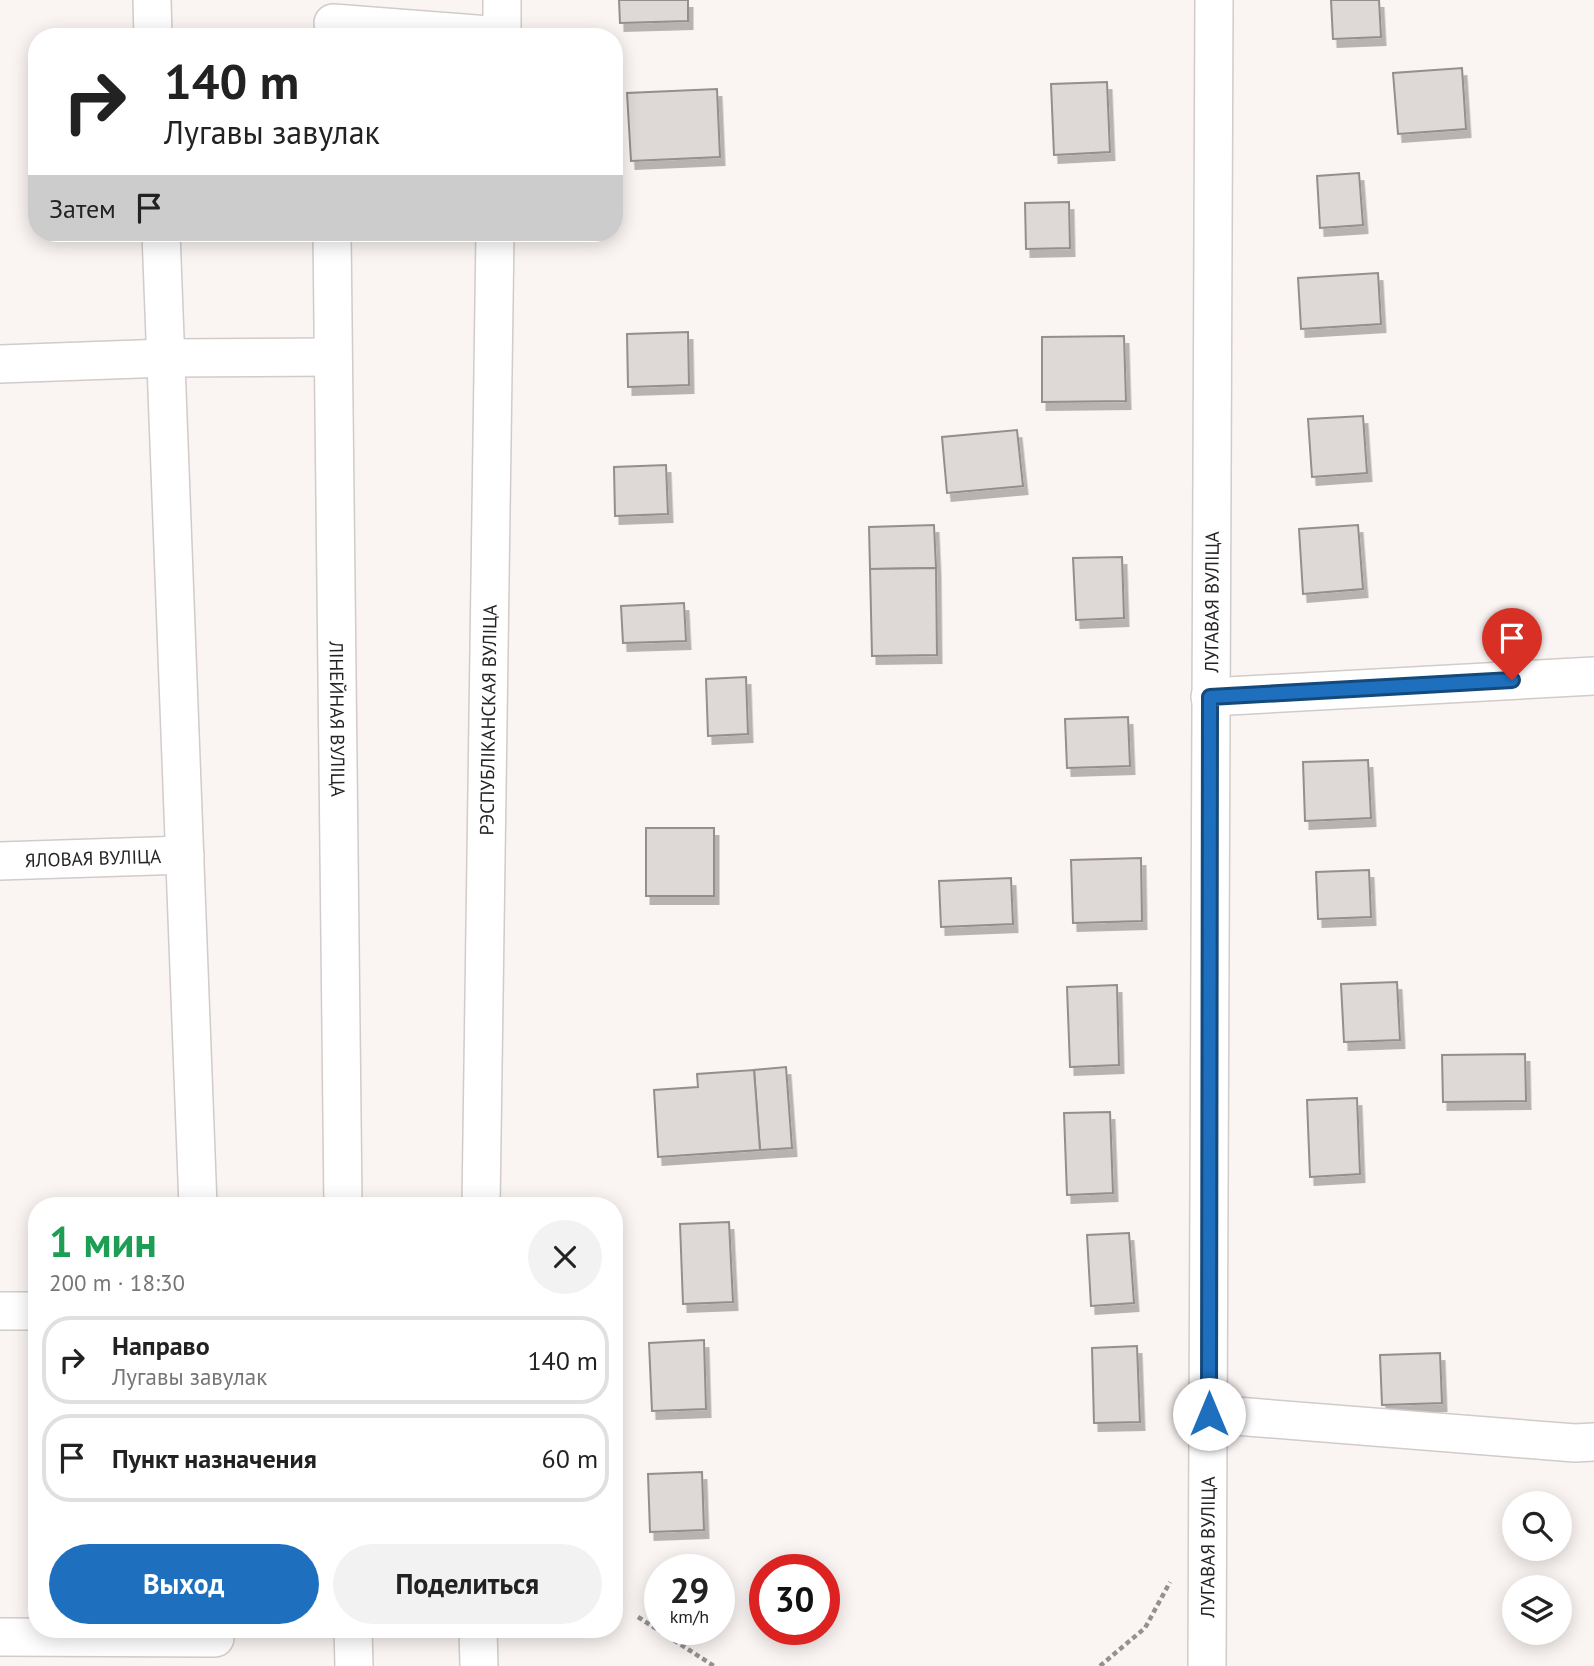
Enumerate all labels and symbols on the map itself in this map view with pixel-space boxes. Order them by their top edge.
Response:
street label: ЛУГАВАЯ ВУЛІЦА [1199,531,1224,674]
street label: РЭСПУБЛІКАНСКАЯ ВУЛІЦА [474,604,502,836]
pin [1482,608,1542,680]
street label: ЛІНЕЙНАЯ ВУЛІЦА [325,640,350,797]
street label: ЯЛОВАЯ ВУЛІЦА [24,844,162,872]
position arrow [1172,1377,1246,1451]
street label: ЛУГАВАЯ ВУЛІЦА [1195,1476,1220,1619]
speed limit sign: 30 [749,1554,840,1645]

